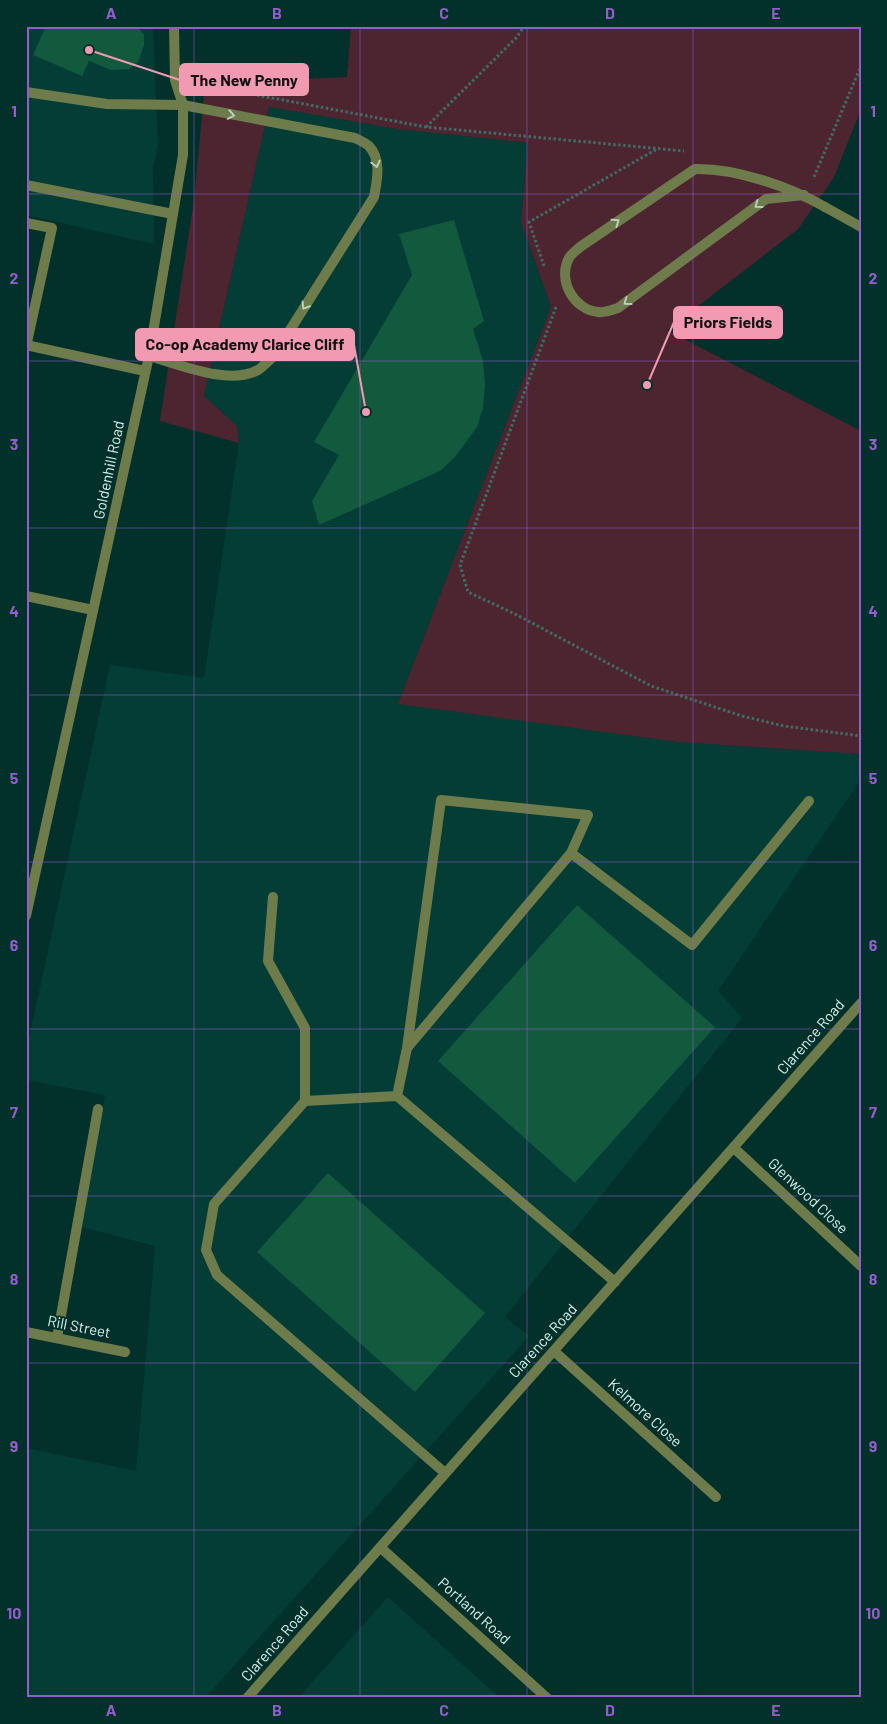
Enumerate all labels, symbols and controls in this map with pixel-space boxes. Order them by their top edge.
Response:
text: A [106,3,117,22]
text: B [272,3,282,22]
text: C [439,3,449,22]
text: D [605,3,615,22]
text: E [771,3,781,22]
callout: The New Penny [180,64,308,95]
text: The New Penny [190,70,298,89]
text: 1 [11,101,17,120]
text: 1 [870,101,876,120]
one-way arrow [226,109,235,120]
one-way arrow [370,160,381,169]
one-way arrow [754,199,763,208]
one-way arrow [610,219,620,228]
text: 2 [10,268,19,287]
text: 2 [869,268,878,287]
one-way arrow [623,296,633,305]
one-way arrow [301,301,311,310]
callout: Priors Fields [674,307,782,338]
text: Priors Fields [684,312,772,331]
callout: Co-op Academy Clarice Cliff [136,329,354,360]
text: Co-op Academy Clarice Cliff [146,334,344,353]
street label: Goldenhill Road [89,419,127,521]
text: 3 [10,434,18,453]
text: 3 [869,434,877,453]
text: 4 [9,601,19,620]
text: 4 [868,601,878,620]
text: 5 [10,768,19,787]
text: 5 [869,768,878,787]
text: 6 [10,935,19,954]
text: 6 [869,935,878,954]
street label: Clarence Road [773,995,848,1078]
text: 7 [10,1102,18,1121]
text: 7 [869,1102,877,1121]
street label: Glenwood Close [765,1154,852,1237]
text: 8 [10,1269,19,1288]
text: 8 [869,1269,878,1288]
street label: Clarence Road [504,1300,580,1381]
street label: Rill Street [46,1311,112,1341]
street label: Kelmore Close [605,1374,686,1450]
text: 9 [10,1436,18,1455]
text: 9 [869,1436,877,1455]
street label: Portland Road [435,1573,515,1648]
street label: Clarence Road [237,1602,312,1685]
text: 10 [7,1603,21,1622]
text: 10 [866,1603,880,1622]
text: A [106,1700,117,1719]
text: B [272,1700,282,1719]
text: C [439,1700,449,1719]
text: D [605,1700,615,1719]
text: E [771,1700,781,1719]

